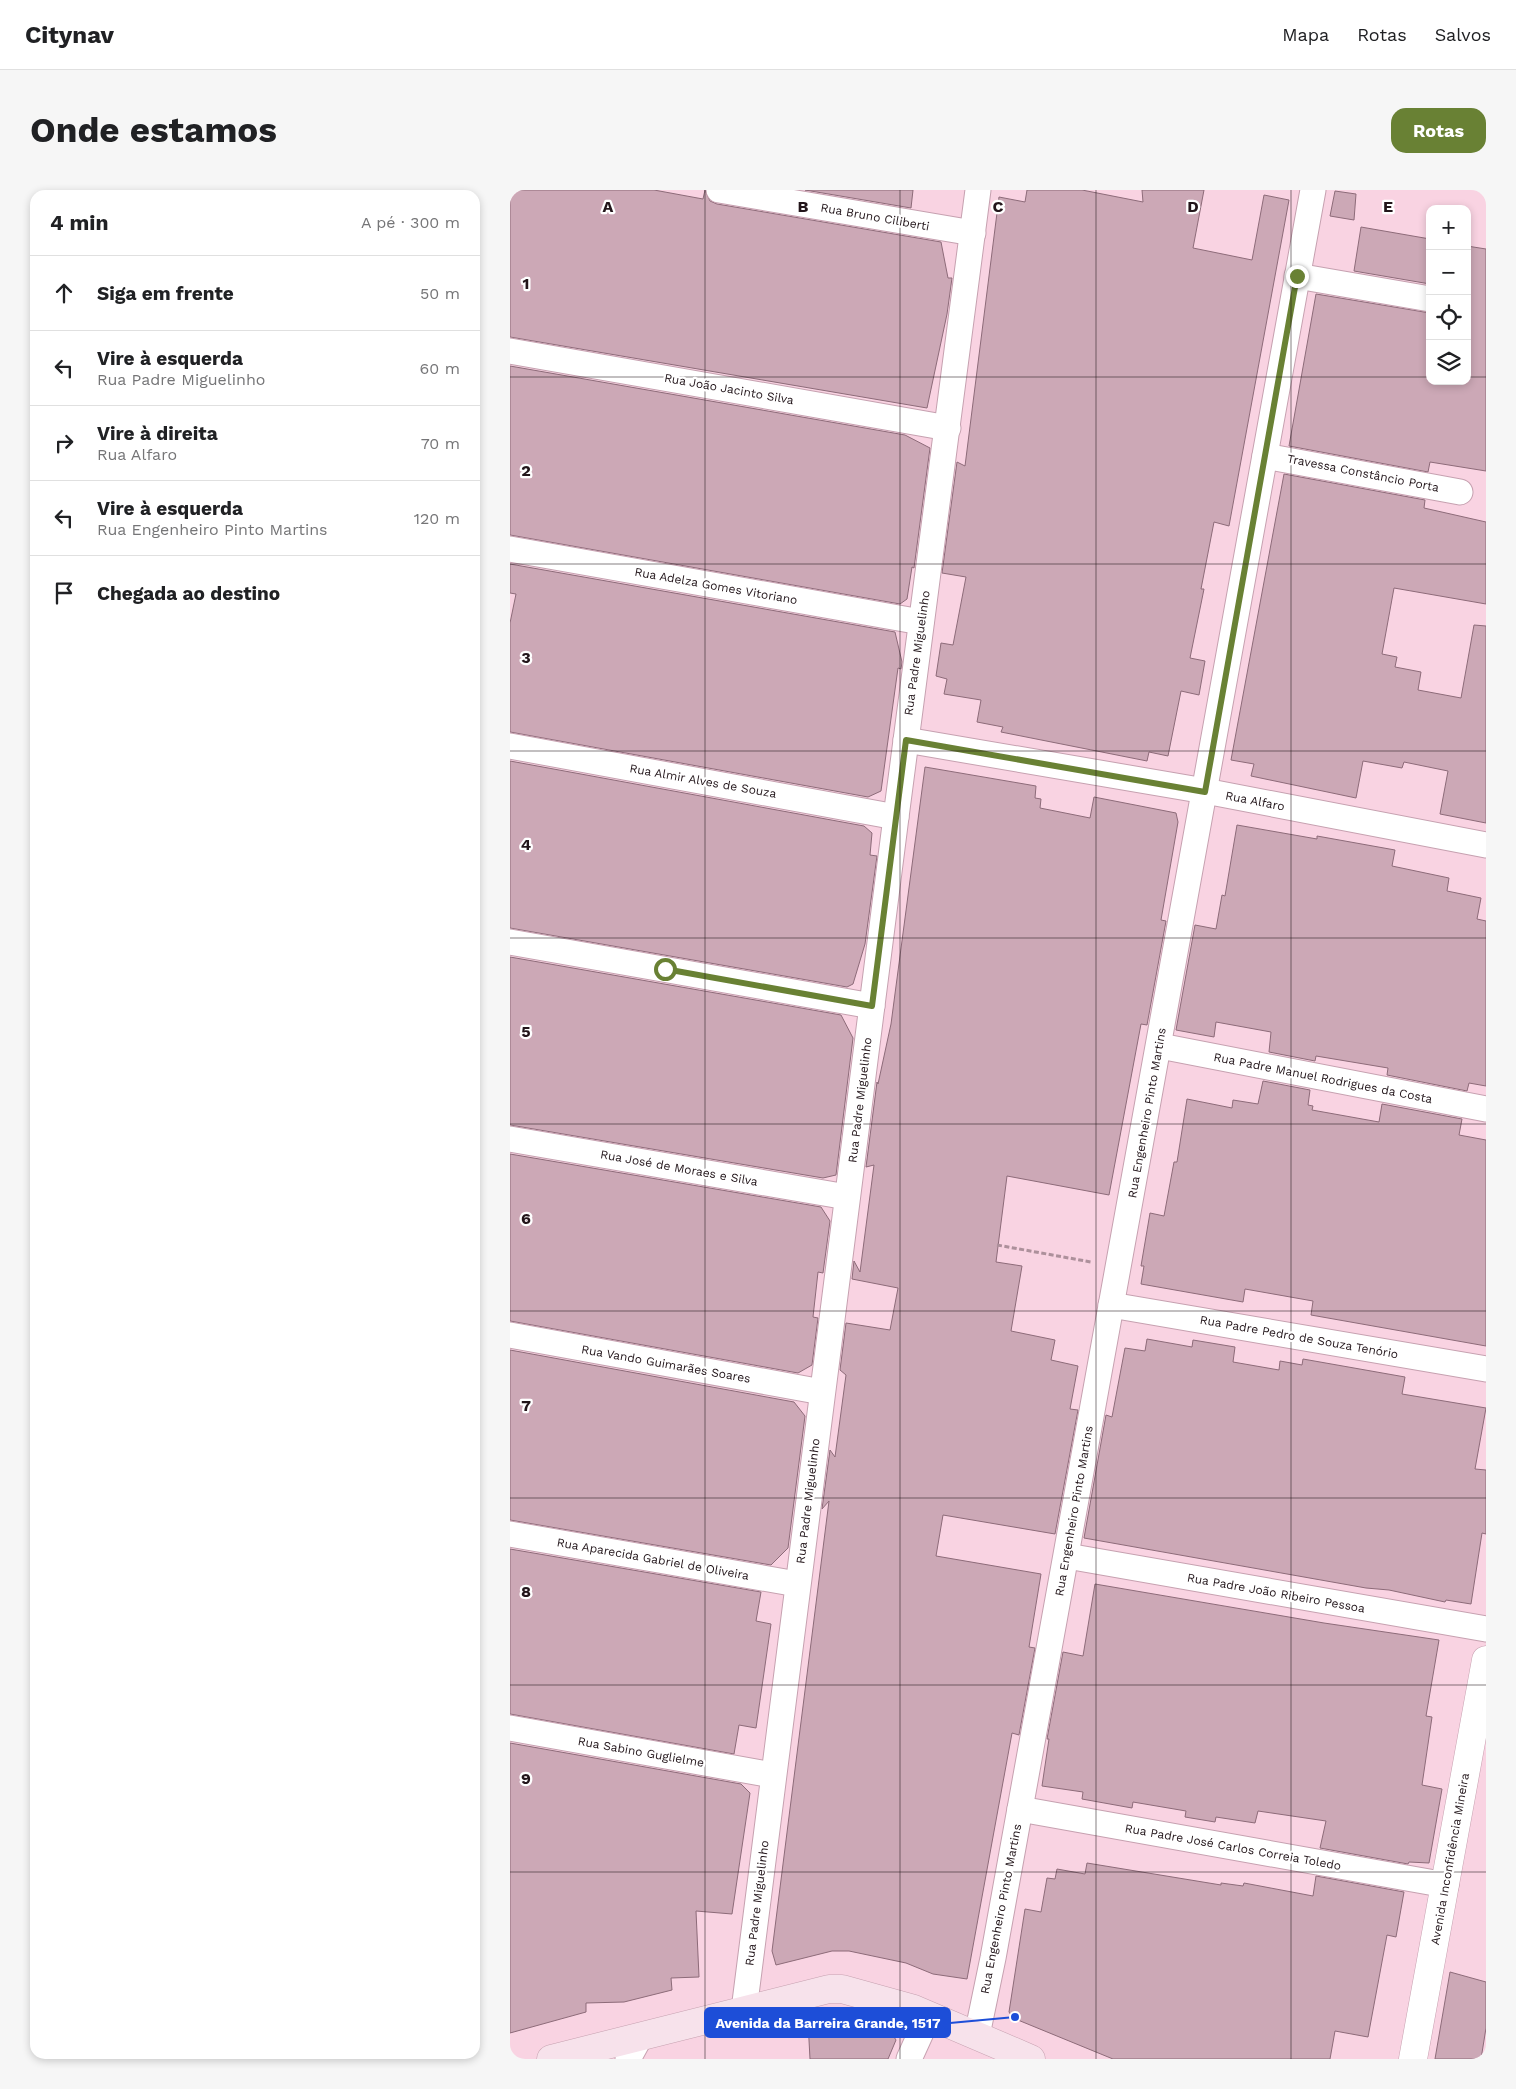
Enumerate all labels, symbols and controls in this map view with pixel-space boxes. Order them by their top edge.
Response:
text: Citynav [25,21,114,49]
text: Mapa [1282,24,1329,45]
text: Rotas [1357,24,1407,45]
text: Salvos [1435,24,1491,45]
button: Rotas [1391,108,1486,153]
text: Onde estamos [30,109,277,151]
text: A [603,197,614,216]
text: B [798,197,809,216]
text: C [993,197,1004,216]
text: D [1187,197,1199,216]
text: E [1383,197,1393,216]
street label: Rua Bruno Ciliberti [820,201,930,233]
map controls [1426,205,1471,385]
button: + [1426,205,1471,250]
text: 4 min [50,210,108,235]
text: A pé · 300 m [361,213,460,232]
button: − [1426,250,1471,295]
route end [1286,265,1309,288]
text: 1 [523,274,529,293]
icon: ahead [50,279,78,307]
text: Siga em frente [97,282,234,305]
text: 50 m [420,284,460,303]
button: locate [1426,295,1471,340]
button: layers [1426,340,1471,385]
text: Vire à esquerda [97,347,243,370]
icon: left [50,354,78,382]
text: 60 m [420,359,460,378]
text: Rua Padre Miguelinho [97,370,265,389]
street label: Rua João Jacinto Silva [663,371,795,407]
text: Vire à direita [97,422,218,445]
icon: right [50,429,78,457]
text: 70 m [421,434,460,453]
text: Rua Alfaro [97,445,177,464]
street label: Travessa Constâncio Porta [1286,451,1440,495]
text: 2 [521,461,531,480]
text: Vire à esquerda [97,497,243,520]
icon: left [50,504,78,532]
text: 120 m [414,509,460,528]
text: Rua Engenheiro Pinto Martins [97,520,328,539]
street label: Rua Adelza Gomes Vitoriano [633,565,799,607]
icon: arrive [50,579,78,607]
text: Chegada ao destino [97,582,280,605]
street label: Rua Padre Miguelinho [901,589,933,717]
text: 3 [521,648,531,667]
street label: Rua Almir Alves de Souza [629,761,778,801]
street label: Rua Alfaro [1224,788,1286,814]
text: 4 [521,835,531,854]
route start [654,958,677,981]
text: 5 [521,1022,531,1041]
street label: Rua Engenheiro Pinto Martins [1125,1027,1169,1199]
street label: Rua Padre Miguelinho [845,1036,875,1164]
street label: Rua Padre Manuel Rodrigues da Costa [1212,1050,1434,1106]
street label: Rua José de Moraes e Silva [599,1147,759,1189]
text: 6 [521,1209,531,1228]
street label: Rua Padre Pedro de Souza Tenório [1199,1313,1399,1361]
street label: Rua Vando Guimarães Soares [580,1342,752,1386]
text: 7 [521,1396,531,1415]
street label: Rua Engenheiro Pinto Martins [1052,1425,1096,1597]
street label: Rua Padre Miguelinho [793,1437,823,1565]
street label: Rua Aparecida Gabriel de Oliveira [556,1535,750,1583]
street label: Rua Padre João Ribeiro Pessoa [1186,1570,1366,1616]
text: 8 [521,1582,531,1601]
street label: Rua Sabino Guglielme [577,1734,705,1770]
text: 9 [521,1769,531,1788]
street label: Avenida Inconfidência Mineira [1428,1772,1472,1946]
street label: Rua Padre José Carlos Correia Toledo [1124,1821,1342,1873]
street label: Rua Engenheiro Pinto Martins [978,1823,1024,1995]
street label: Rua Padre Miguelinho [742,1839,772,1967]
callout: Avenida da Barreira Grande, 1517 [705,2008,950,2037]
text: Avenida da Barreira Grande, 1517 [715,2015,941,2031]

